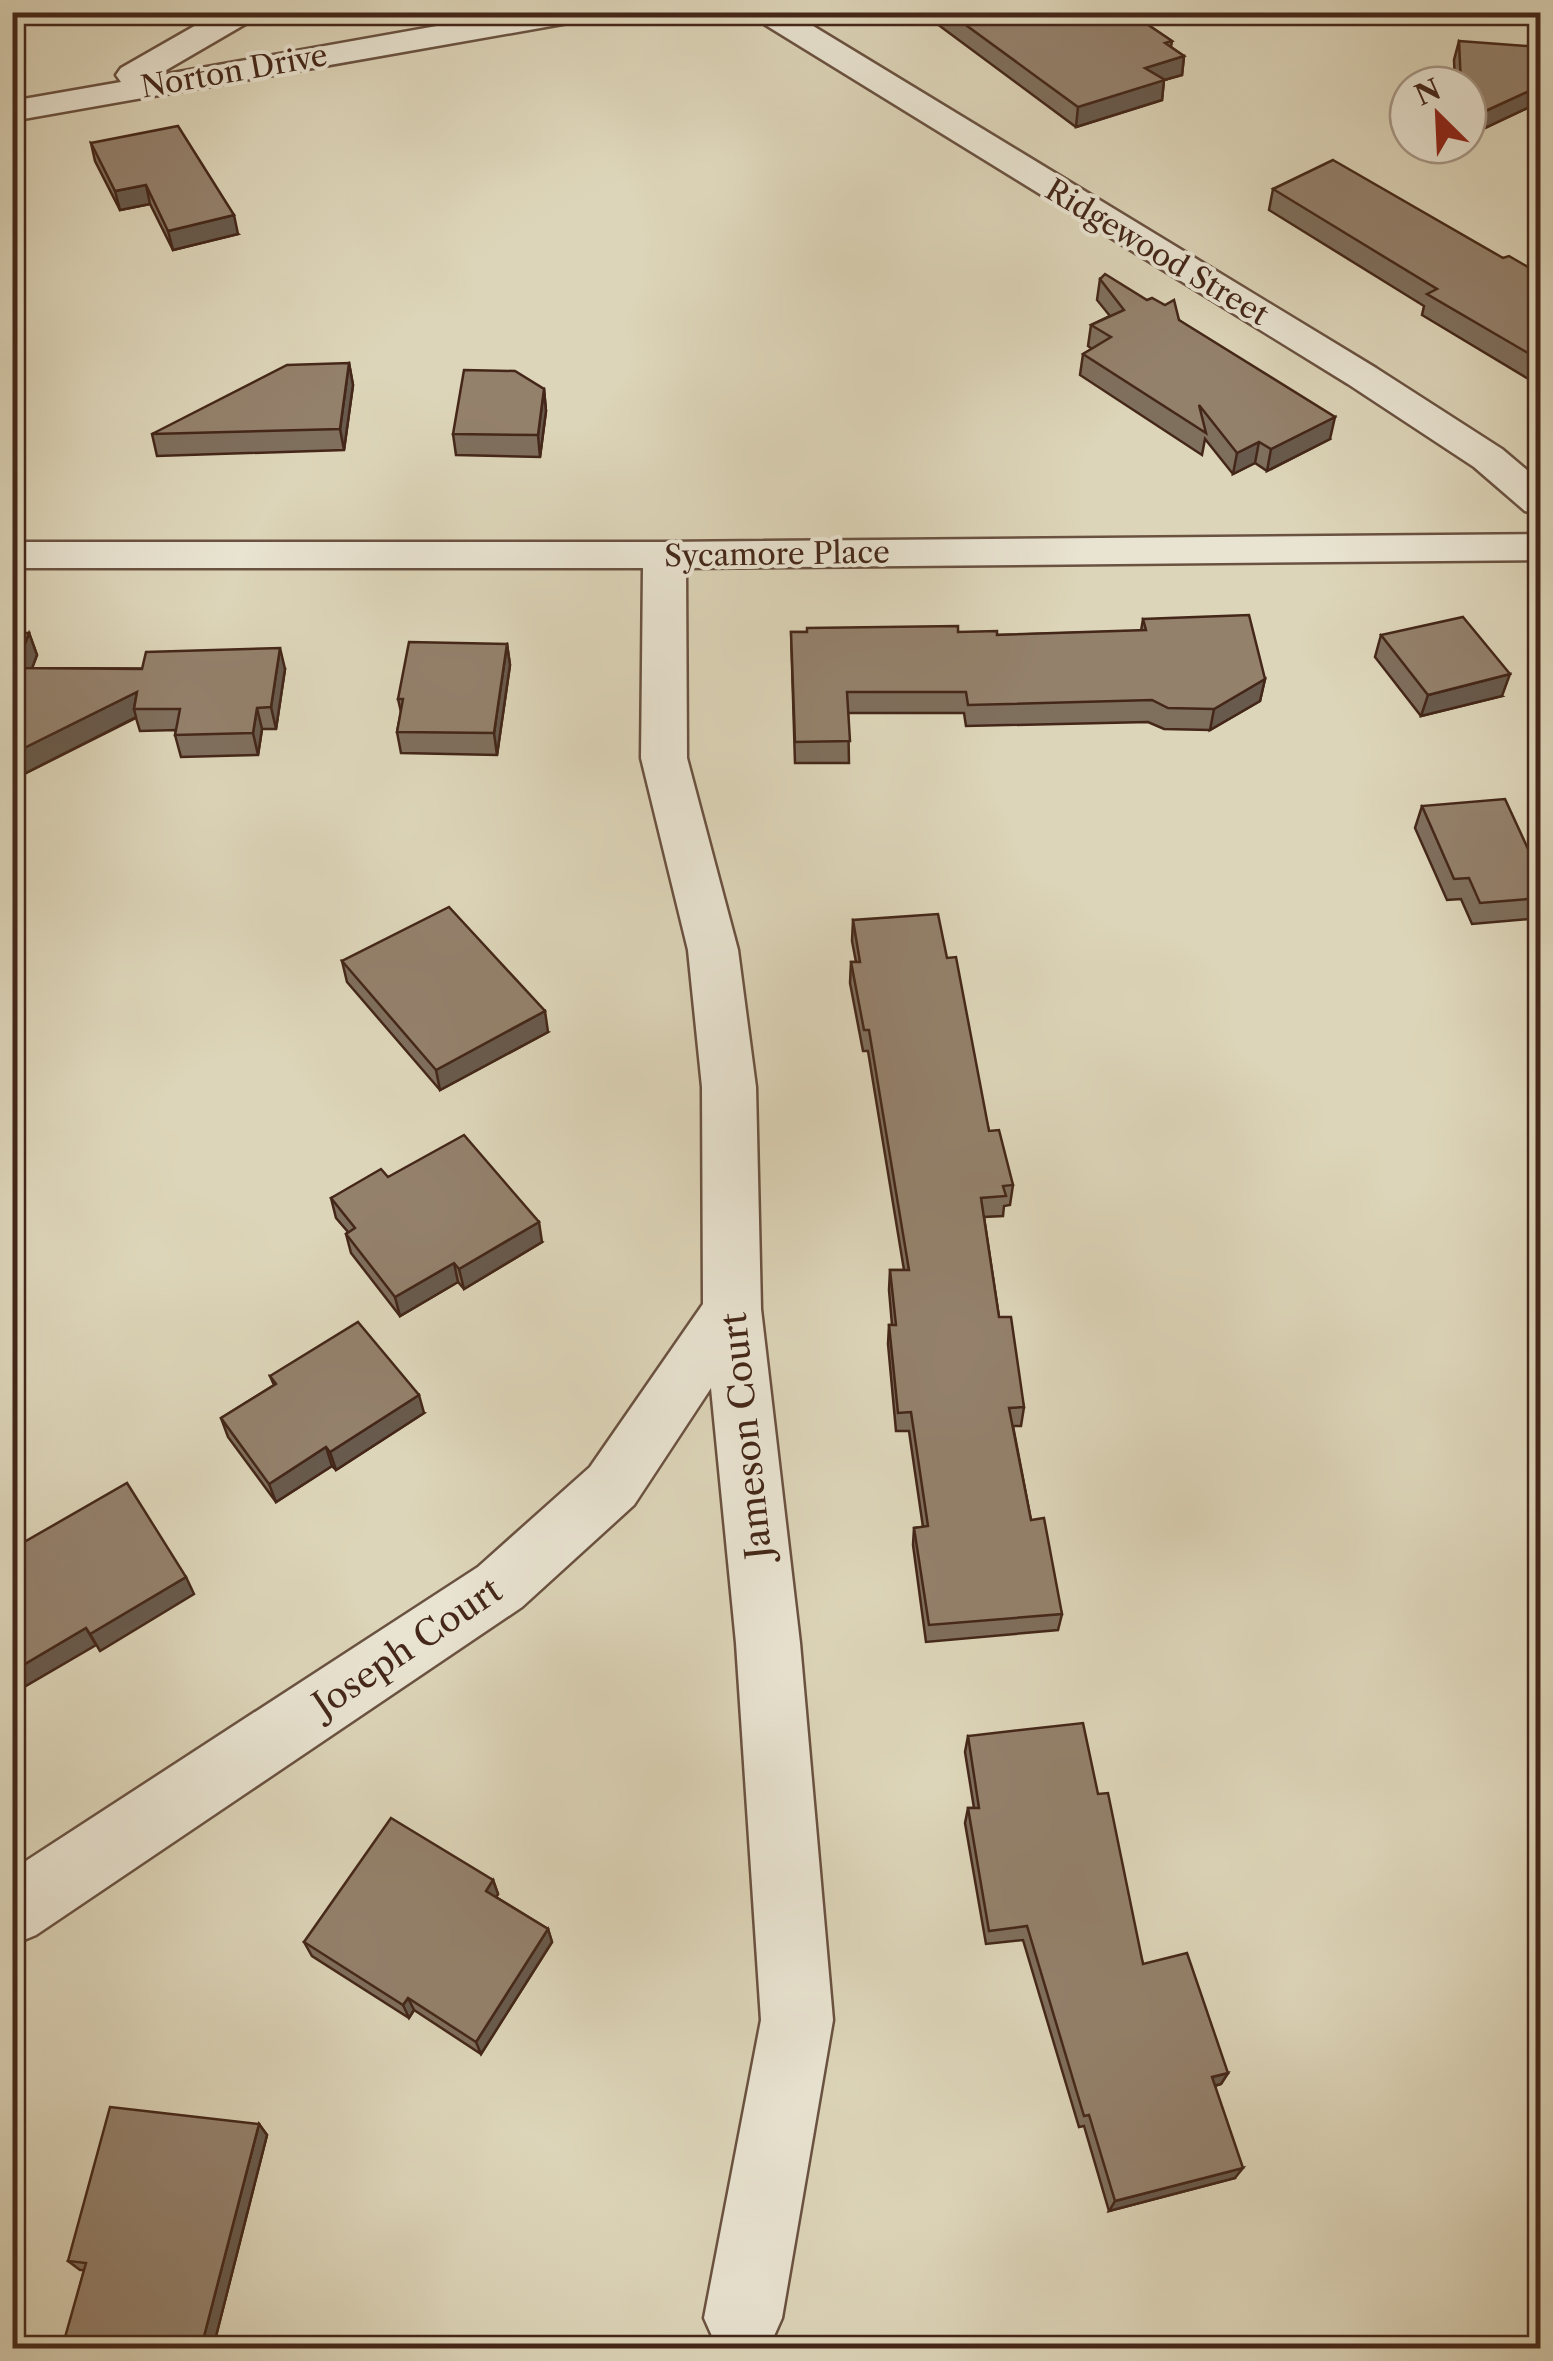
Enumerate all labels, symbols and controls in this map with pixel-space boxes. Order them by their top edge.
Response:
street label: Norton Drive [138,36,330,106]
north arrow [1388,65,1488,165]
text: N [1410,72,1446,113]
street label: Ridgewood Street [1039,171,1275,333]
street label: Sycamore Place [664,534,890,574]
street label: Jameson Court [712,1310,781,1566]
street label: Joseph Court [300,1568,510,1729]

